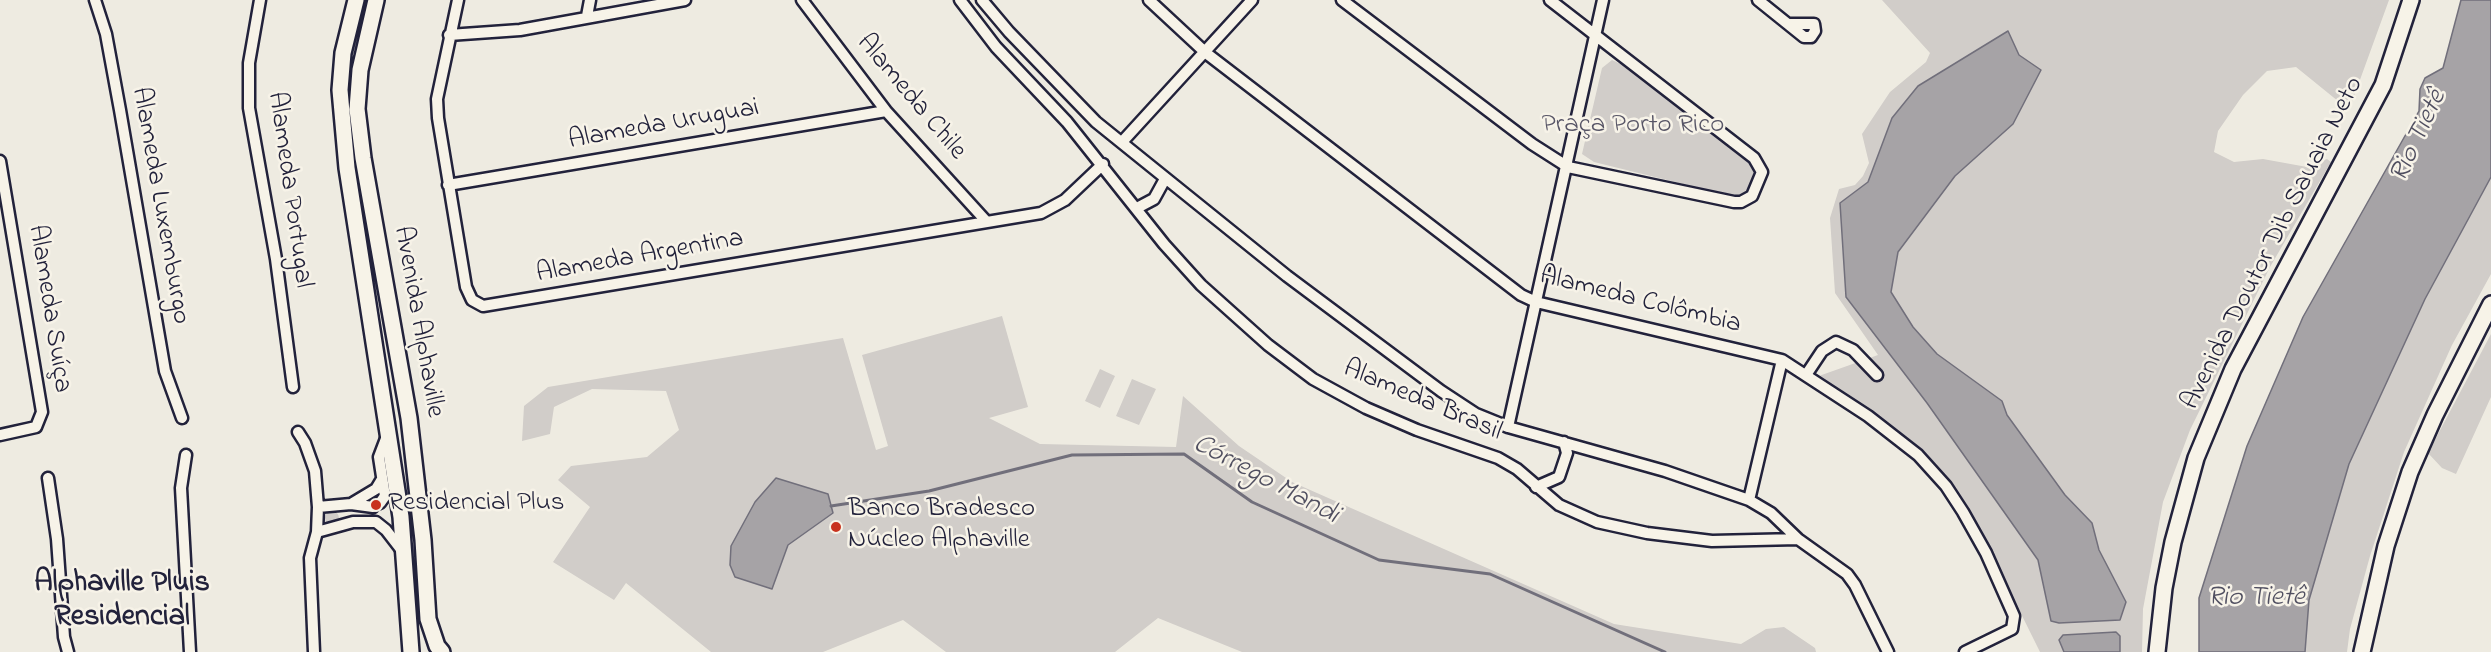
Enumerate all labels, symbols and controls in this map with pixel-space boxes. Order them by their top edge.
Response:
street label: Alameda Chile [848,28,972,168]
street label: Avenida Doutor Dib Sauaia Neto [2176,72,2372,416]
street label: Alameda Luxemburgo [122,85,196,327]
water label: Rio Tietê [2384,86,2456,188]
street label: Alameda Portugal [258,90,318,290]
street label: Alameda Uruguai [566,93,762,159]
park label: Praça Porto Rico [1542,111,1724,143]
street label: Alameda Suíça [19,223,77,395]
street label: Avenida Alphaville [384,224,450,420]
street label: Alameda Argentina [534,224,746,292]
street label: Alameda Colômbia [1536,261,1744,343]
street label: Alameda Brasil [1338,354,1506,450]
water label: Córrego Mandi [1186,428,1344,534]
place label: Residencial Plus [388,489,565,521]
place label: Banco Bradesco Núcleo Alphaville [848,495,1035,558]
marker: Residencial Plus [369,498,383,512]
marker: Banco Bradesco Núcleo Alphaville [829,520,843,534]
district label: Alphaville Pluis Residencial [34,567,210,638]
water label: Rio Tietê [2207,582,2305,616]

